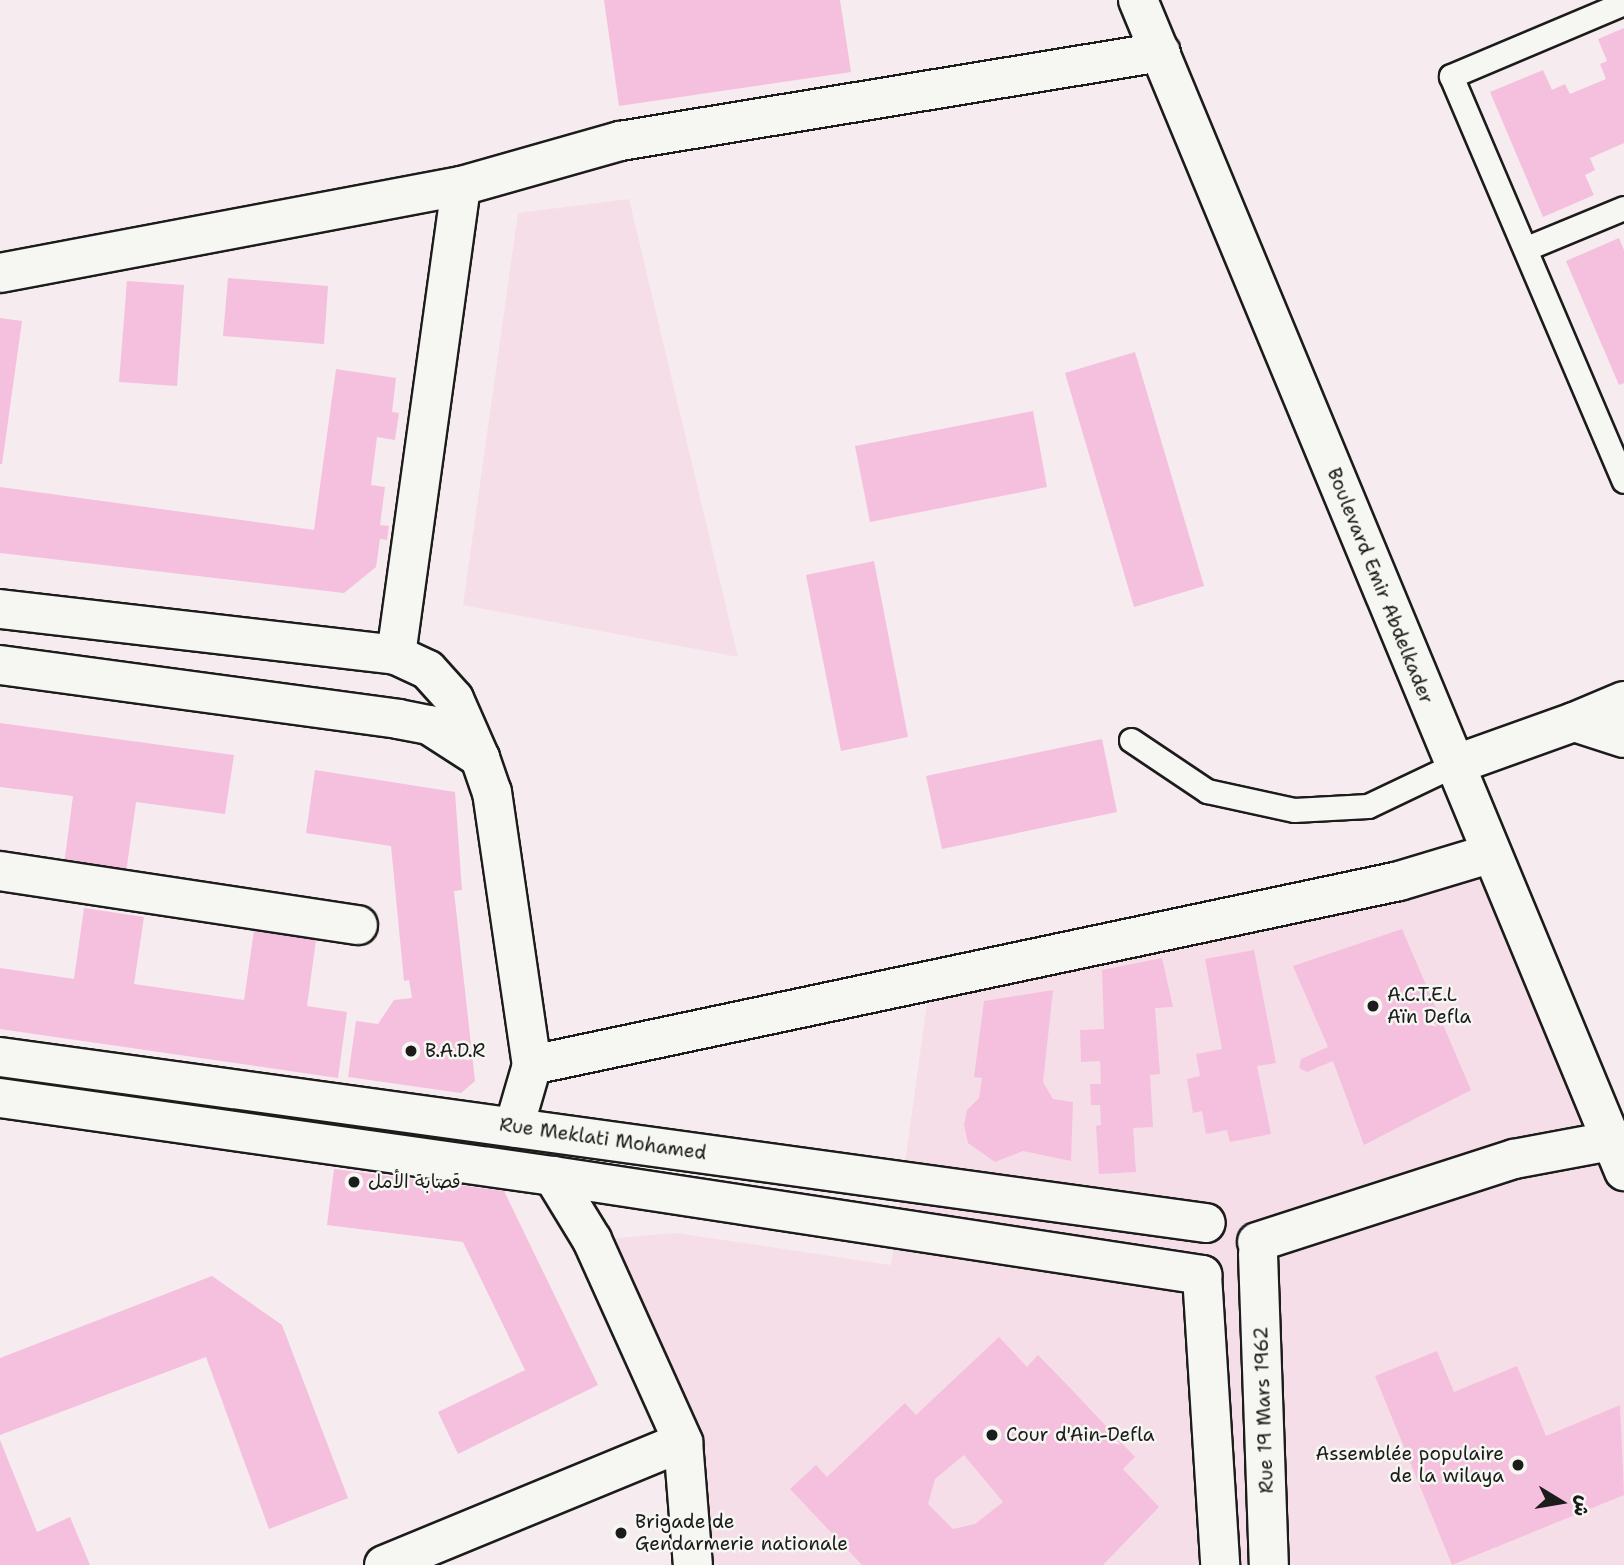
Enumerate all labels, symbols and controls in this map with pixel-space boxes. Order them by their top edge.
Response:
street label: Boulevard Emir Abdelkader [1322,465,1438,707]
place label: A.C.T.E.L Aïn Defla [1387,984,1471,1028]
marker: A.C.T.E.L Aïn Defla [1365,998,1381,1014]
place label: B.A.D.R [425,1040,485,1062]
marker: B.A.D.R [403,1043,419,1059]
street label: Rue Meklati Mohamed [498,1113,708,1165]
place label: قصابة الأمل [368,1171,461,1193]
marker: قصابة الأمل [346,1174,362,1190]
street label: Rue 19 Mars 1962 [1250,1326,1278,1494]
place label: Cour d'Ain-Defla [1006,1424,1155,1446]
marker: Cour d'Ain-Defla [984,1427,1000,1443]
place label: Assemblée populaire de la wilaya [1316,1443,1504,1487]
marker: Assemblée populaire de la wilaya [1510,1457,1526,1473]
north arrow [1526,1467,1596,1537]
text: ش [1568,1493,1596,1519]
place label: Brigade de Gendarmerie nationale [635,1511,848,1555]
marker: Brigade de Gendarmerie nationale [613,1525,629,1541]

